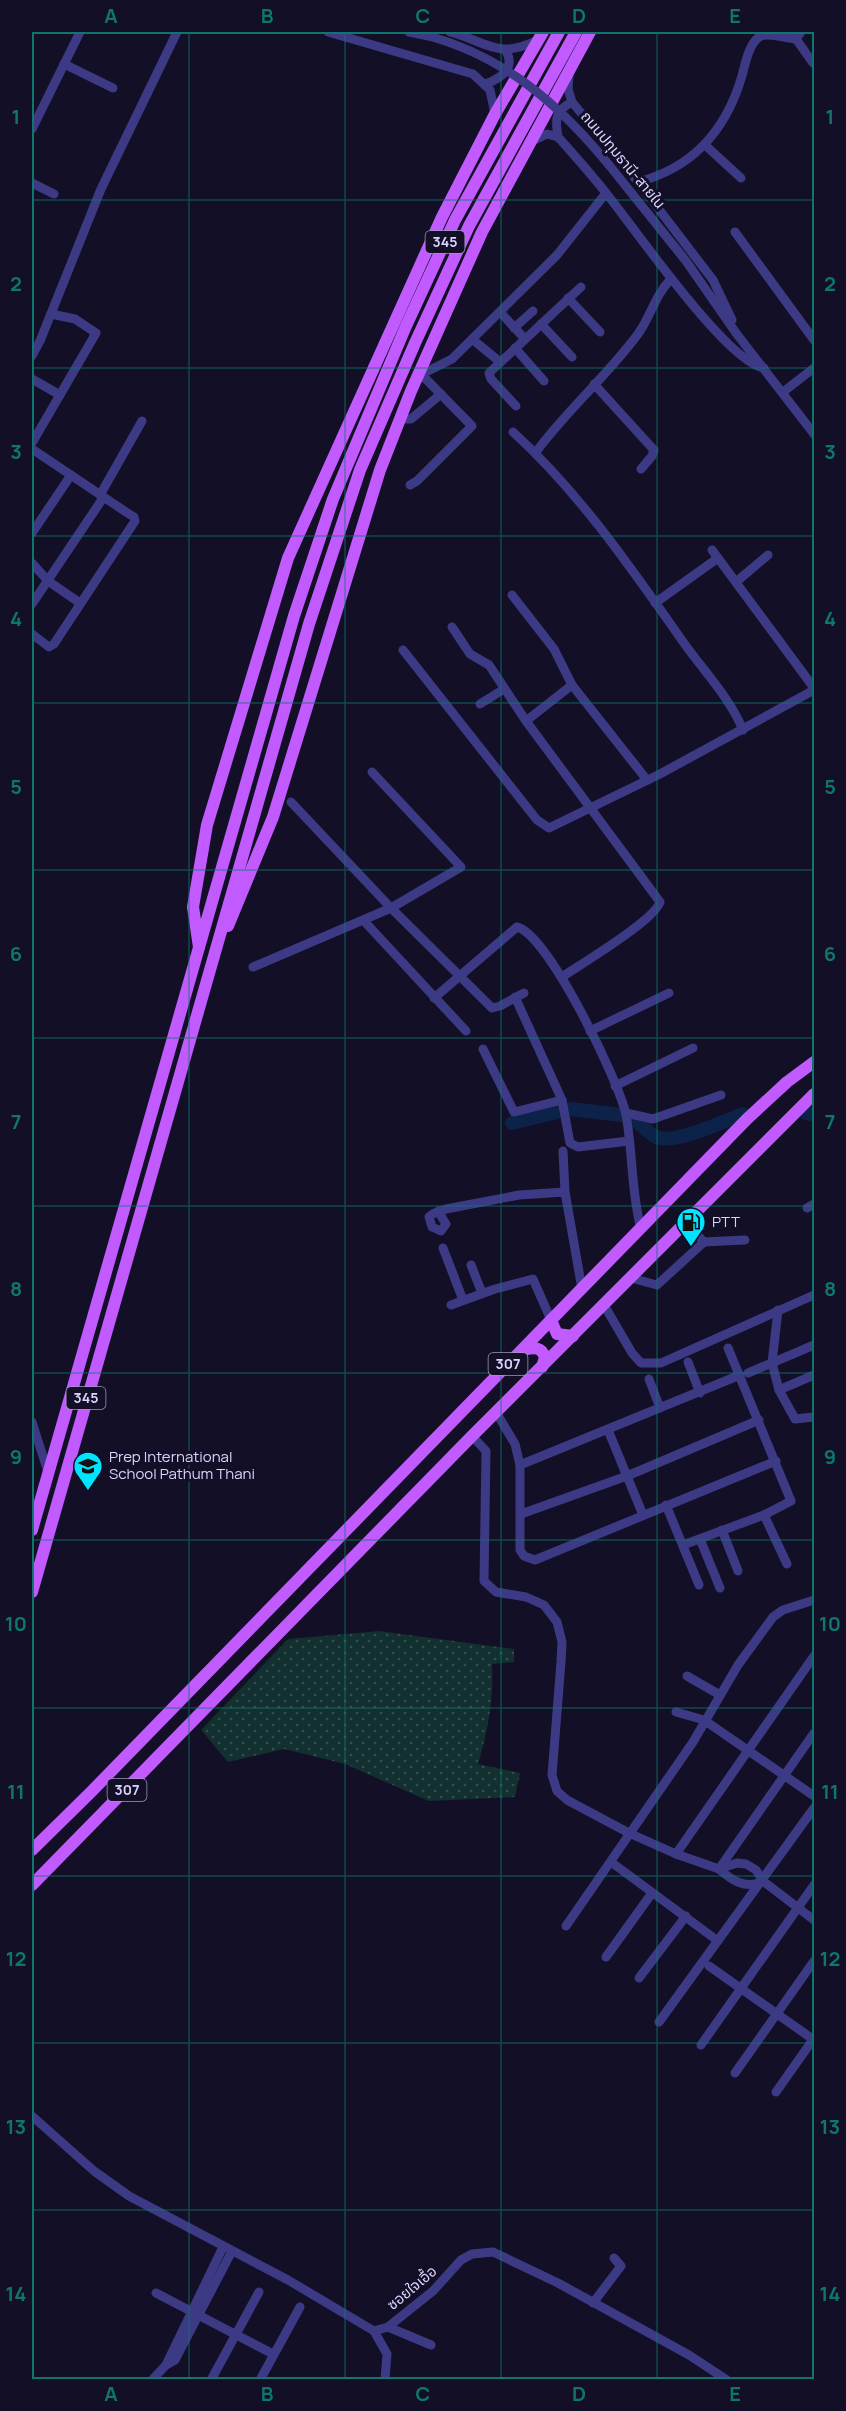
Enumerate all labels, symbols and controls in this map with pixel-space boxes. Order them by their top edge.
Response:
text: A [104,2,118,29]
text: B [261,2,274,29]
text: C [416,2,430,29]
text: D [572,2,586,29]
text: E [729,2,741,29]
text: 1 [12,103,20,130]
text: 1 [826,103,834,130]
street label: ถนนปทุมธานี-สายใน [576,106,671,213]
road number: 345 [426,231,464,253]
text: 2 [10,270,22,297]
text: 2 [824,270,836,297]
text: 3 [10,438,22,465]
text: 3 [824,438,836,465]
text: 4 [10,605,22,632]
text: 4 [824,605,836,632]
text: 5 [10,773,22,800]
text: 5 [824,773,836,800]
text: 6 [10,940,22,967]
text: 6 [824,940,836,967]
text: 7 [11,1108,21,1135]
text: 7 [825,1108,835,1135]
fuel station icon: PTT [675,1206,707,1248]
place label: PTT [712,1211,740,1232]
text: 8 [10,1275,22,1302]
text: 8 [824,1275,836,1302]
road number: 307 [488,1353,528,1375]
road number: 345 [66,1387,106,1409]
text: 9 [10,1443,22,1470]
text: 9 [824,1443,836,1470]
place label: Prep International School Pathum Thani [109,1446,255,1484]
school or university icon: Prep International School Pathum Thani [72,1450,104,1492]
text: 10 [5,1610,27,1637]
text: 10 [819,1610,841,1637]
text: 11 [7,1778,25,1805]
text: 11 [821,1778,839,1805]
road number: 307 [108,1779,146,1801]
text: 12 [6,1945,26,1972]
text: 12 [820,1945,840,1972]
text: 13 [6,2113,26,2140]
text: 13 [820,2113,840,2140]
street label: ซอยใจเอื้อ [382,2261,441,2315]
text: 14 [6,2280,26,2307]
text: 14 [820,2280,840,2307]
text: A [104,2380,118,2407]
text: B [261,2380,274,2407]
text: C [416,2380,430,2407]
text: D [572,2380,586,2407]
text: E [729,2380,741,2407]

